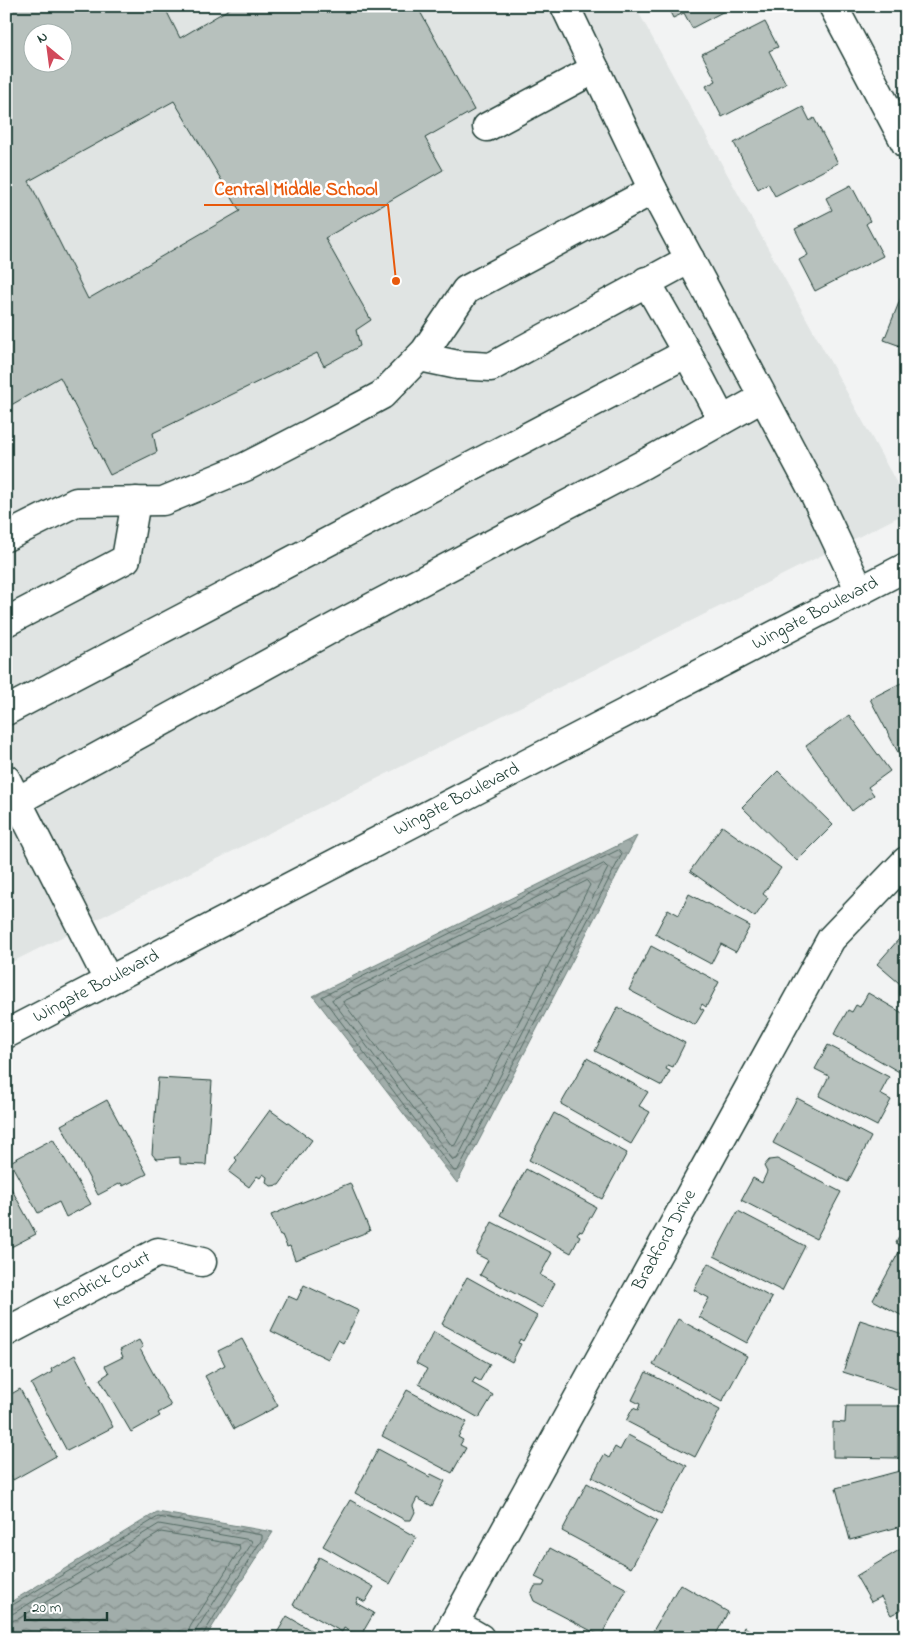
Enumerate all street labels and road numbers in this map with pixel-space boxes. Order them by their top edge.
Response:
street label: Wingate Boulevard [748,570,883,657]
street label: Wingate Boulevard [389,757,524,844]
street label: Wingate Boulevard [29,944,164,1031]
street label: Bradford Drive [626,1184,704,1297]
street label: Kendrick Court [49,1245,156,1317]

